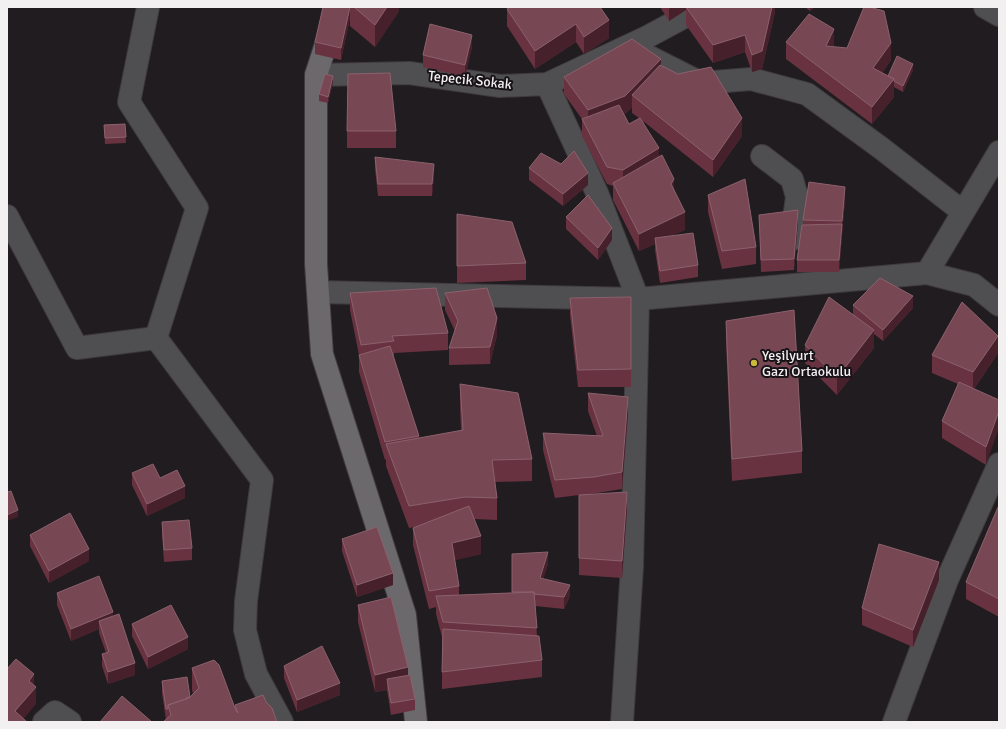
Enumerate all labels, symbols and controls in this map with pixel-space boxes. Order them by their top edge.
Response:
street label: Tepecik Sokak [427,67,513,93]
place label: Yeşilyurt Gazı Ortaokulu [762,347,851,380]
marker: Yeşilyurt Gazı Ortaokulu [749,358,759,368]

